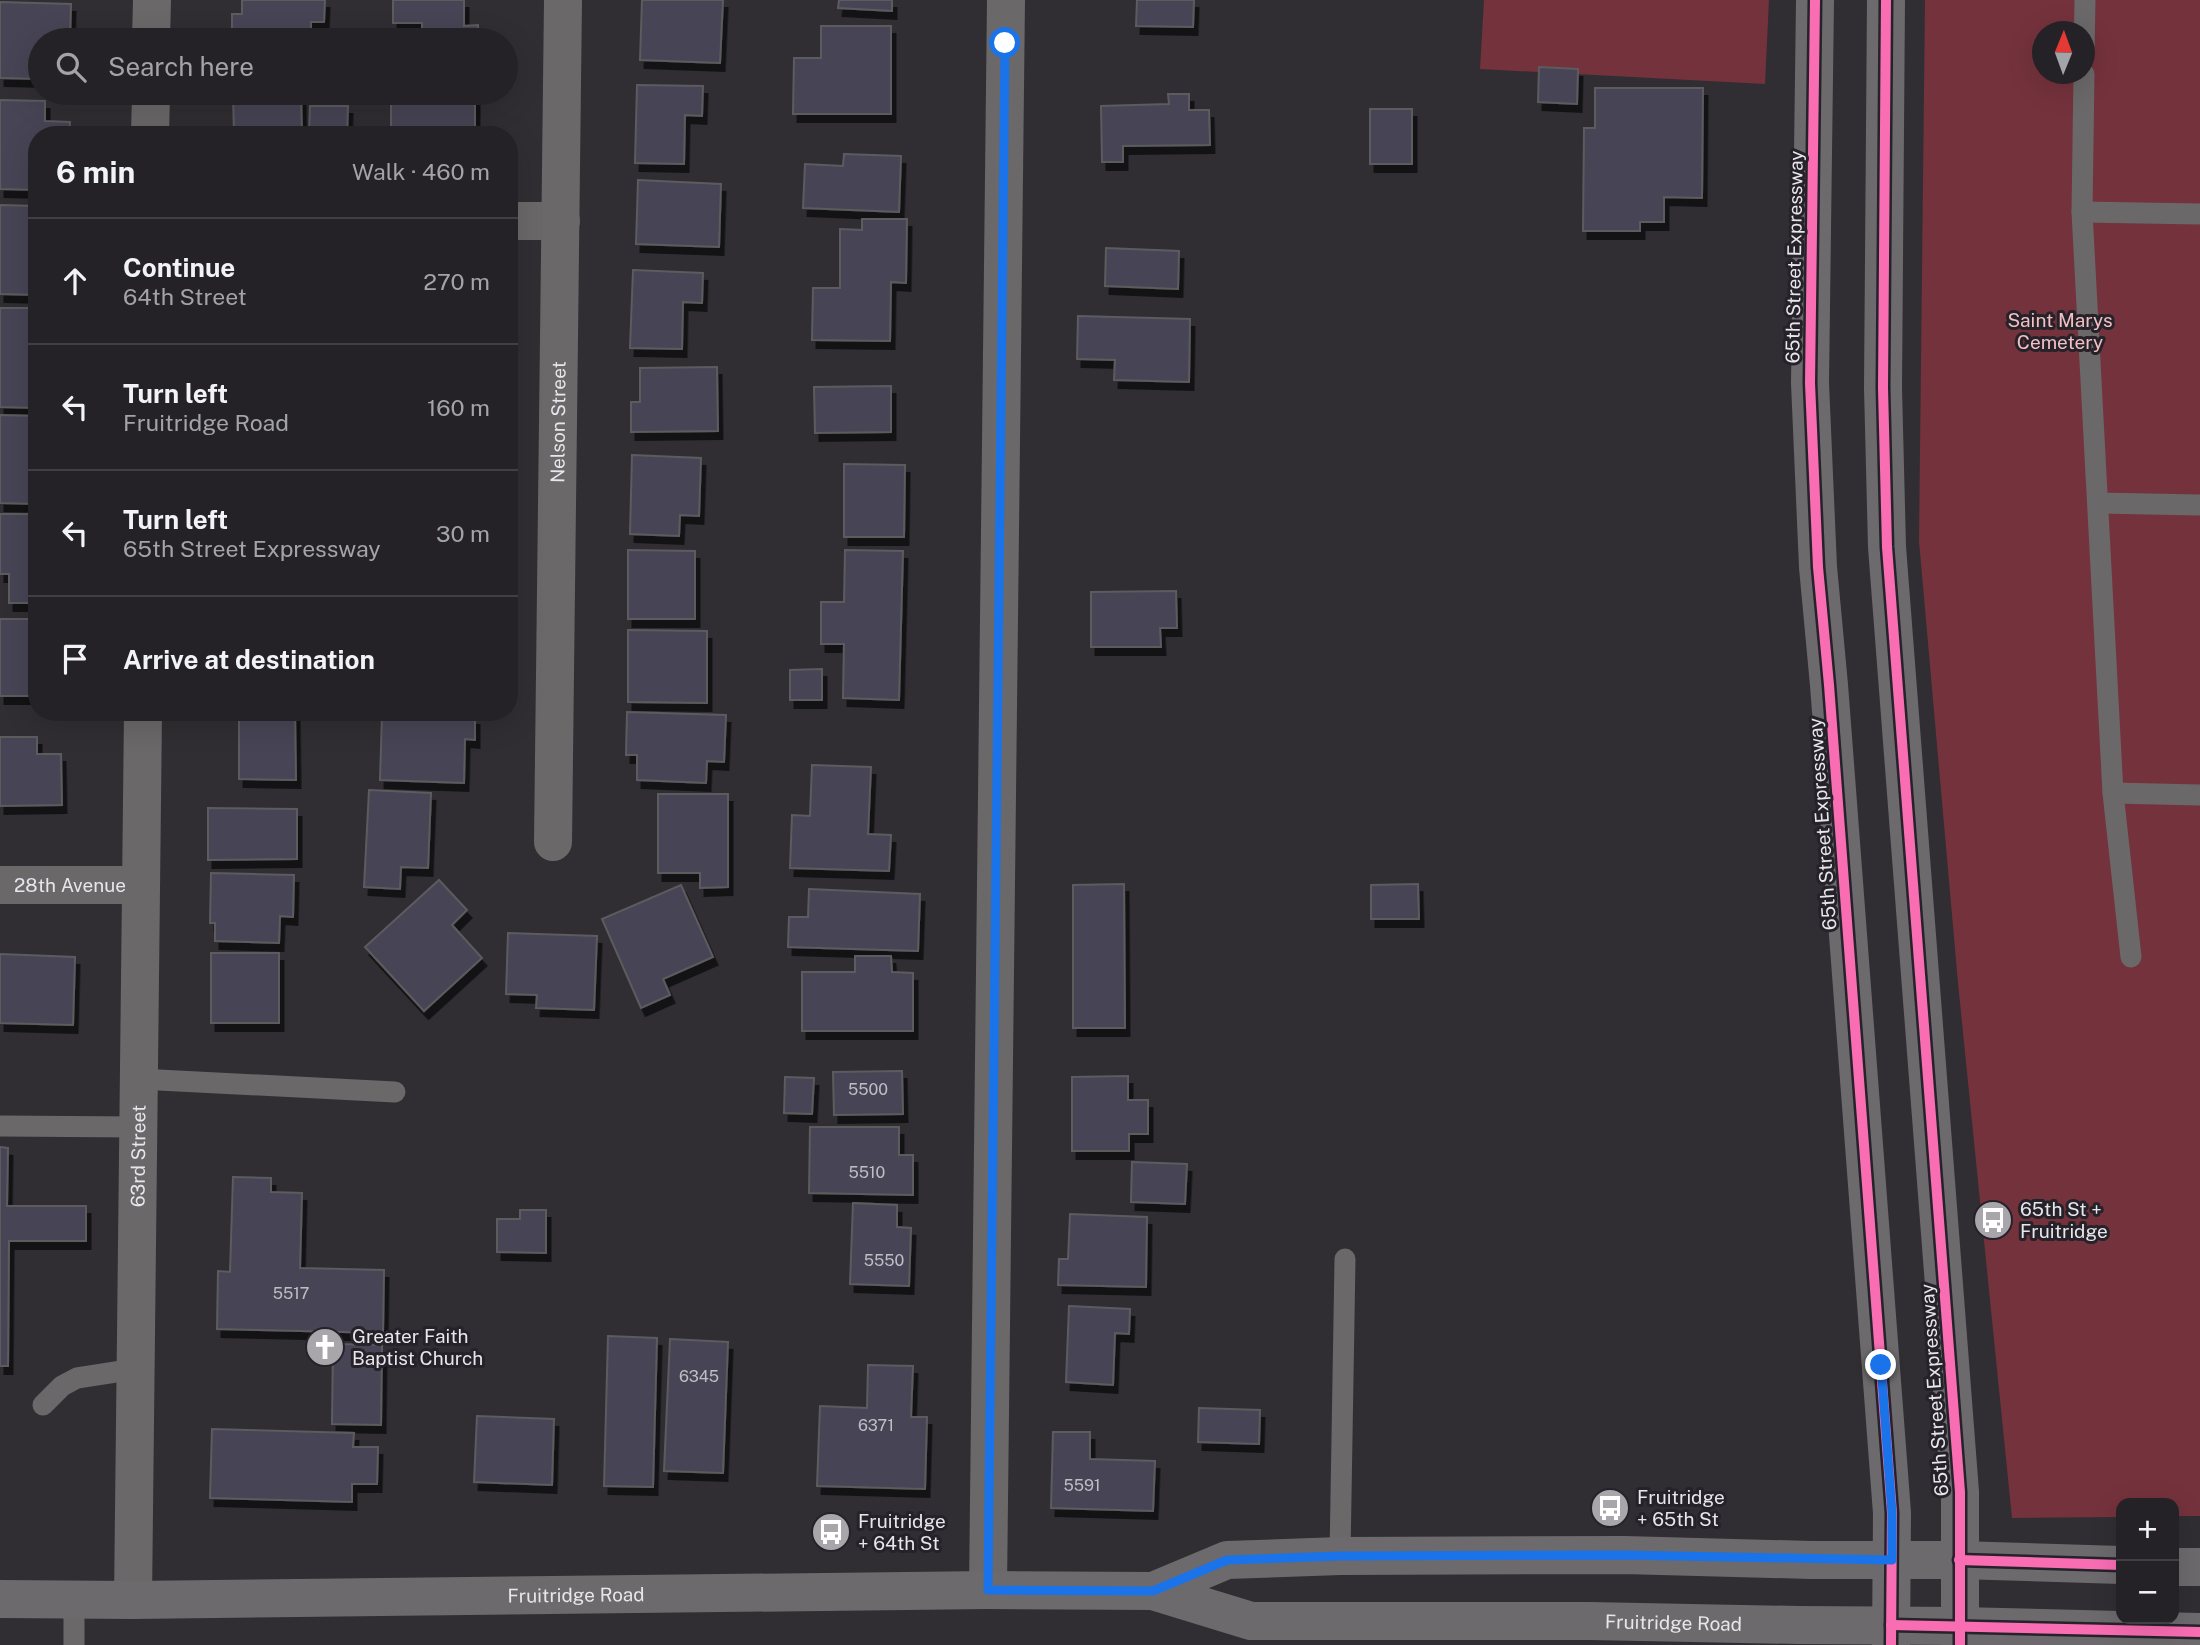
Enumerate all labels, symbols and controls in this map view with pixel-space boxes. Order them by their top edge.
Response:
north arrow [2032,21,2095,84]
route start [989,27,1020,58]
search box [28,28,518,105]
icon: search [52,48,90,86]
text: Search here [108,51,254,82]
street label: 65th Street Expressway [1781,150,1807,364]
text: 6 min [56,154,135,190]
text: Walk · 460 m [352,158,490,185]
text: Continue [123,252,235,283]
icon: ahead [56,262,94,300]
text: 270 m [423,268,490,295]
text: 64th Street [123,283,247,310]
park label: Saint Marys Cemetery [2007,309,2113,353]
street label: Nelson Street [546,361,570,483]
text: Turn left [123,378,228,409]
icon: left [56,388,94,426]
text: 160 m [427,394,490,421]
text: Fruitridge Road [123,409,289,436]
text: Turn left [123,504,228,535]
icon: left [56,514,94,552]
text: 30 m [436,520,490,547]
text: 65th Street Expressway [123,535,381,562]
icon: arrive [56,640,94,678]
text: Arrive at destination [123,644,375,675]
street label: 65th Street Expressway [1804,717,1840,931]
street label: 28th Avenue [14,874,126,896]
house number: 5500 [848,1080,888,1099]
street label: 63rd Street [126,1105,150,1207]
house number: 5510 [849,1163,886,1182]
place label: 65th St + Fruitridge [2020,1198,2108,1242]
bus stop icon: 65th St + Fruitridge [1972,1199,2014,1241]
house number: 5550 [864,1251,904,1270]
street label: 65th Street Expressway [1916,1283,1952,1497]
house number: 5517 [273,1284,309,1303]
place label: Greater Faith Baptist Church [352,1325,483,1369]
church icon: Greater Faith Baptist Church [304,1326,346,1368]
route end [1865,1349,1896,1380]
house number: 6345 [679,1367,719,1386]
house number: 6371 [858,1416,894,1435]
house number: 5591 [1064,1476,1101,1495]
place label: Fruitridge + 65th St [1637,1486,1725,1530]
bus stop icon: Fruitridge + 65th St [1589,1487,1631,1529]
map controls [2116,1498,2179,1624]
button: + [2116,1498,2179,1561]
place label: Fruitridge + 64th St [858,1510,946,1554]
bus stop icon: Fruitridge + 64th St [810,1511,852,1553]
button: − [2116,1561,2179,1624]
street label: Fruitridge Road [507,1583,645,1607]
street label: Fruitridge Road [1605,1610,1742,1635]

